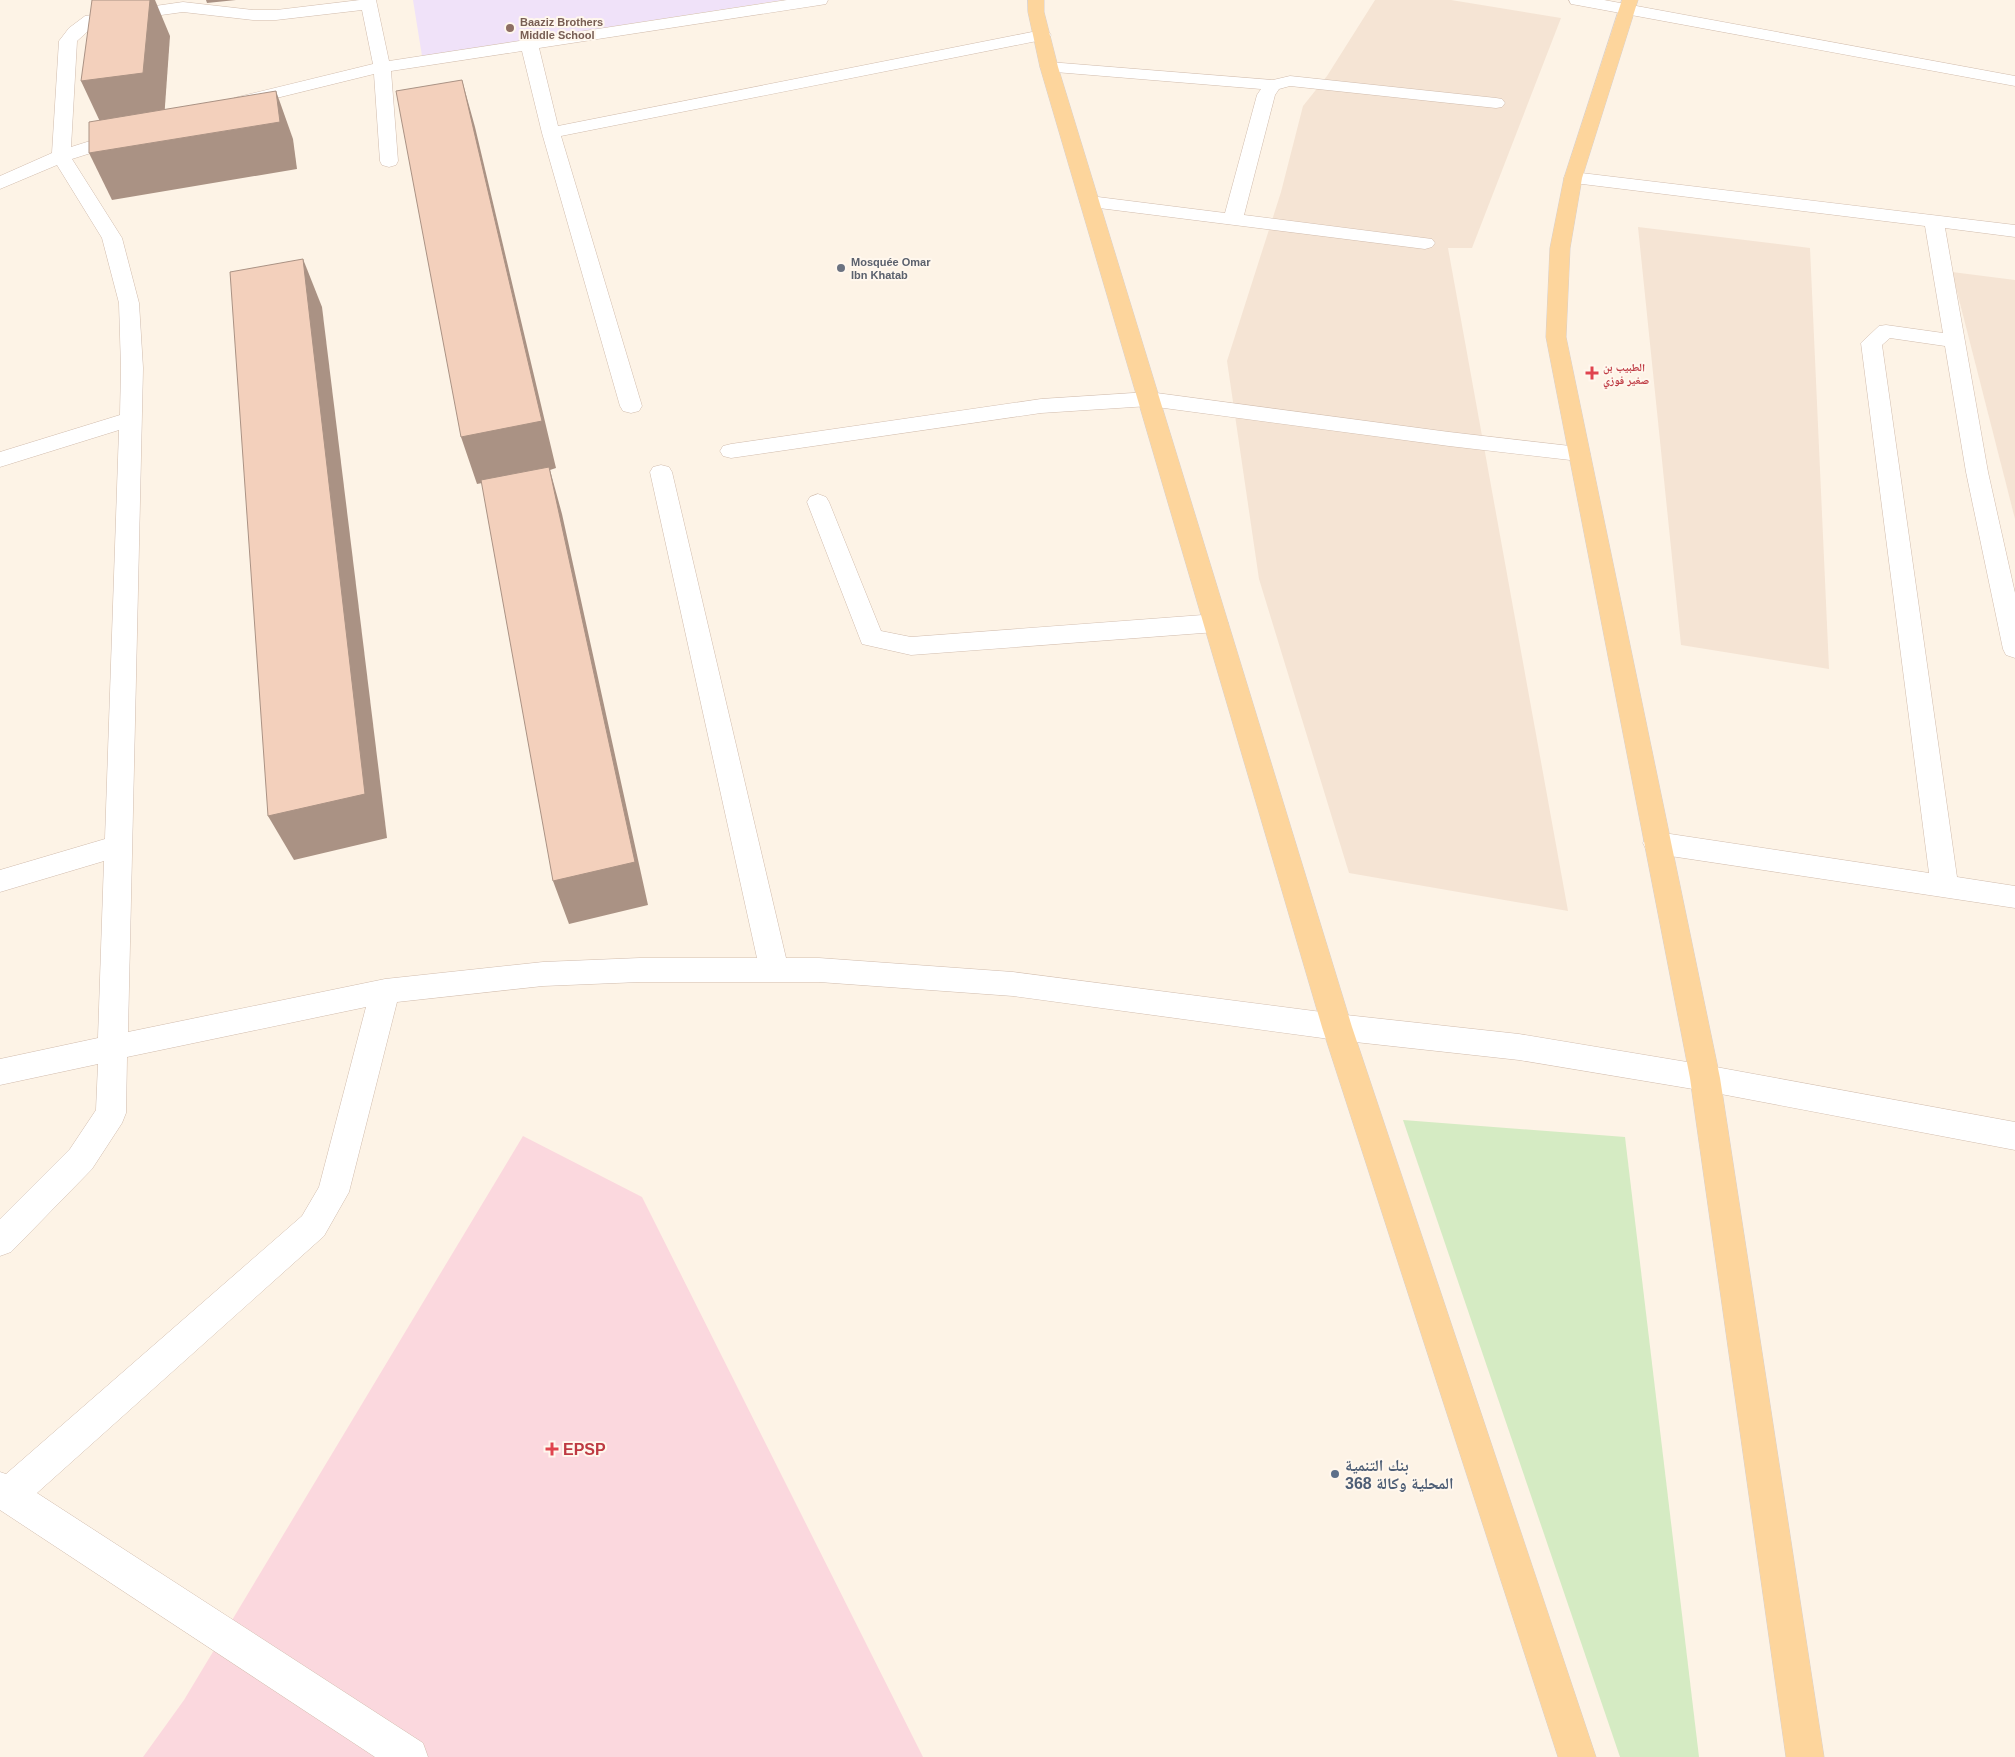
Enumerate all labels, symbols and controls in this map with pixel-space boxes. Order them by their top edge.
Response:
place label: Baaziz Brothers Middle School [520,16,603,41]
marker: Baaziz Brothers Middle School [504,22,516,34]
place label: Mosquée Omar Ibn Khatab [851,256,931,281]
marker: Mosquée Omar Ibn Khatab [835,262,847,274]
place label: الطبيب بن صغير فوزي [1603,361,1649,389]
marker: الطبيب بن صغير فوزي [1585,366,1599,380]
place label: EPSP [563,1441,606,1458]
marker: EPSP [545,1442,559,1456]
place label: بنك التنمية المحلية وكالة 368 [1345,1457,1453,1492]
marker: بنك التنمية المحلية وكالة 368 [1329,1468,1341,1480]

